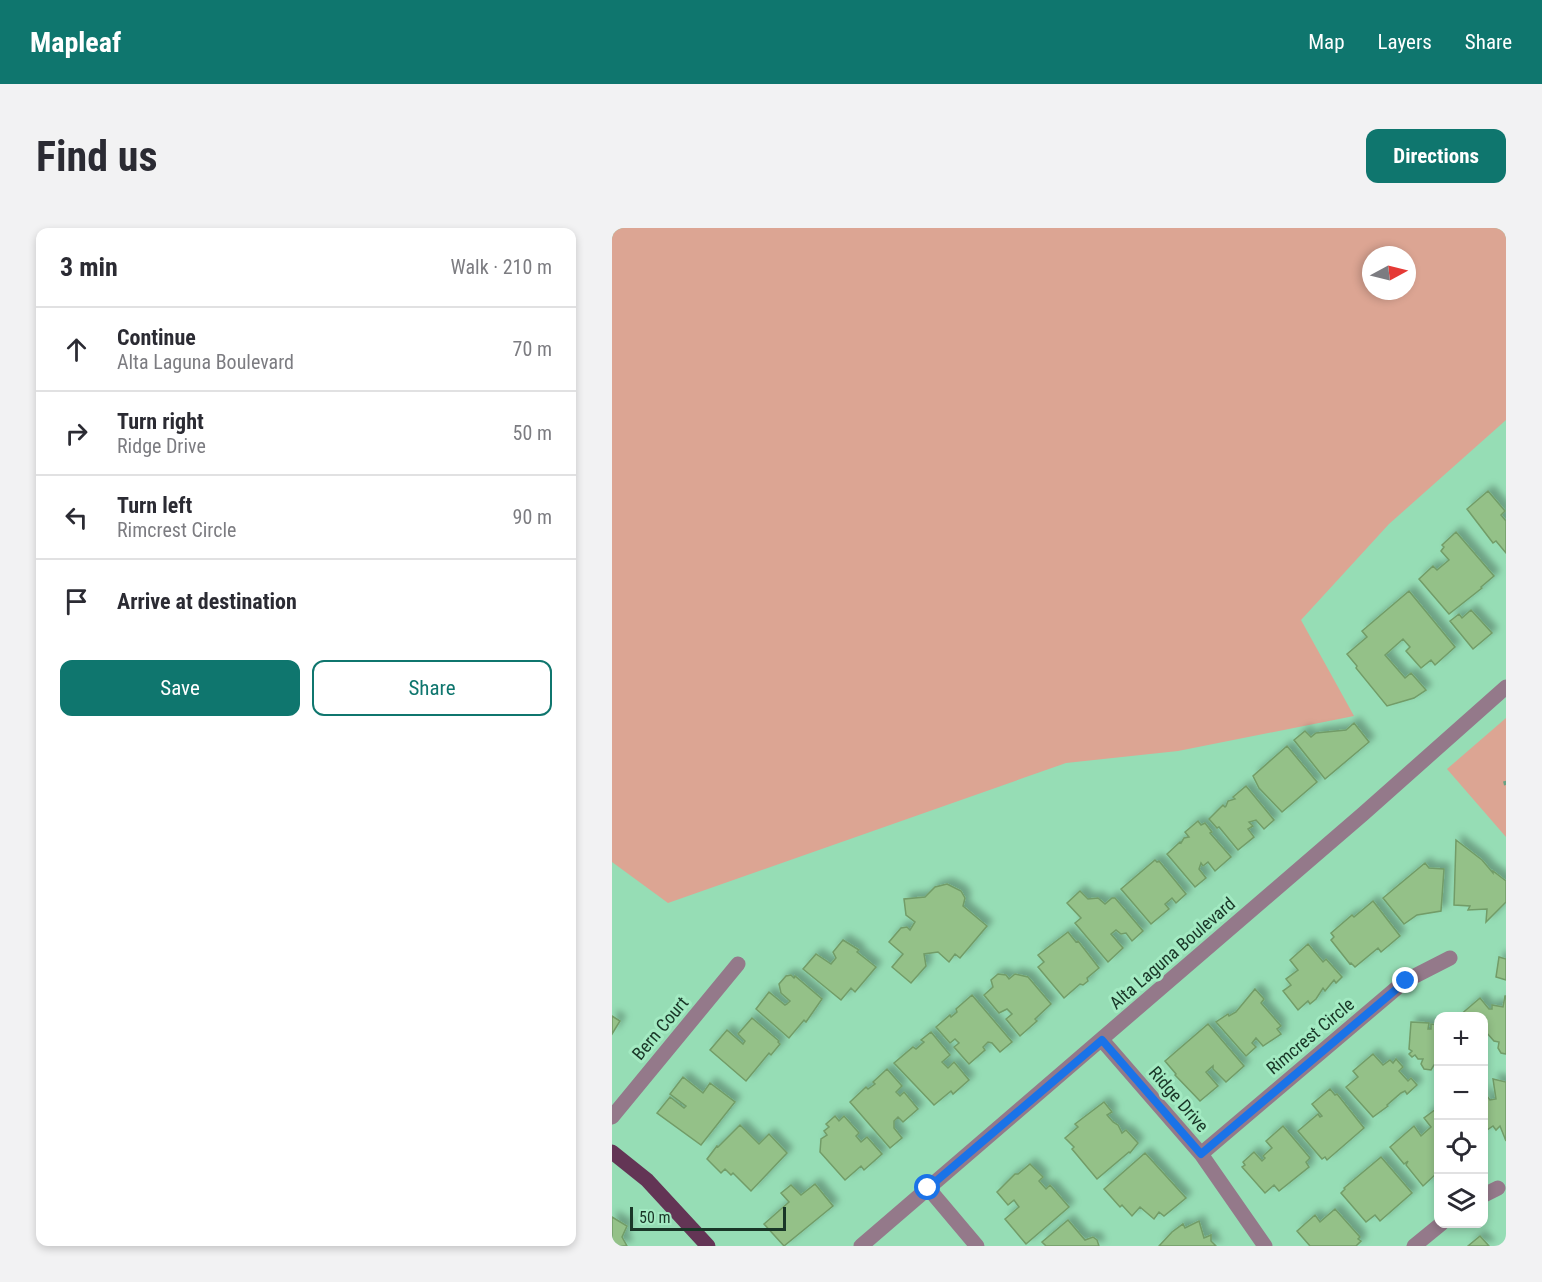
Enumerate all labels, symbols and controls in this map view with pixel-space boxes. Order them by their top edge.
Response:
text: Mapleaf [30,26,121,59]
text: Map [1308,30,1345,54]
text: Layers [1378,30,1432,54]
text: Share [1465,30,1512,54]
button: Directions [1366,129,1506,183]
text: Find us [36,132,157,181]
north arrow [1362,246,1416,300]
text: 3 min [60,252,118,282]
text: Walk · 210 m [451,255,552,279]
text: Continue [117,325,196,350]
icon: ahead [60,333,93,366]
text: 70 m [513,337,552,361]
text: Alta Laguna Boulevard [117,350,294,374]
text: Turn right [117,409,204,434]
icon: right [60,417,93,450]
text: 50 m [513,421,552,445]
text: Ridge Drive [117,434,206,458]
text: Turn left [117,493,192,518]
icon: left [60,501,93,534]
text: 90 m [513,505,552,529]
text: Rimcrest Circle [117,518,236,542]
icon: arrive [60,585,93,618]
text: Arrive at destination [117,589,297,614]
button: Save [60,660,300,716]
button: Share [312,660,552,716]
street label: Alta Laguna Boulevard [1105,893,1239,1013]
route end [1392,967,1418,993]
street label: Bern Court [628,992,692,1064]
street label: Rimcrest Circle [1262,993,1358,1079]
map controls [1434,1012,1488,1228]
button: + [1434,1012,1488,1066]
street label: Ridge Drive [1145,1062,1213,1136]
button: − [1434,1066,1488,1120]
button: locate [1434,1120,1488,1174]
route start [914,1174,940,1200]
button: layers [1434,1174,1488,1228]
scale bar [630,1204,786,1232]
text: 50 m [639,1208,671,1227]

